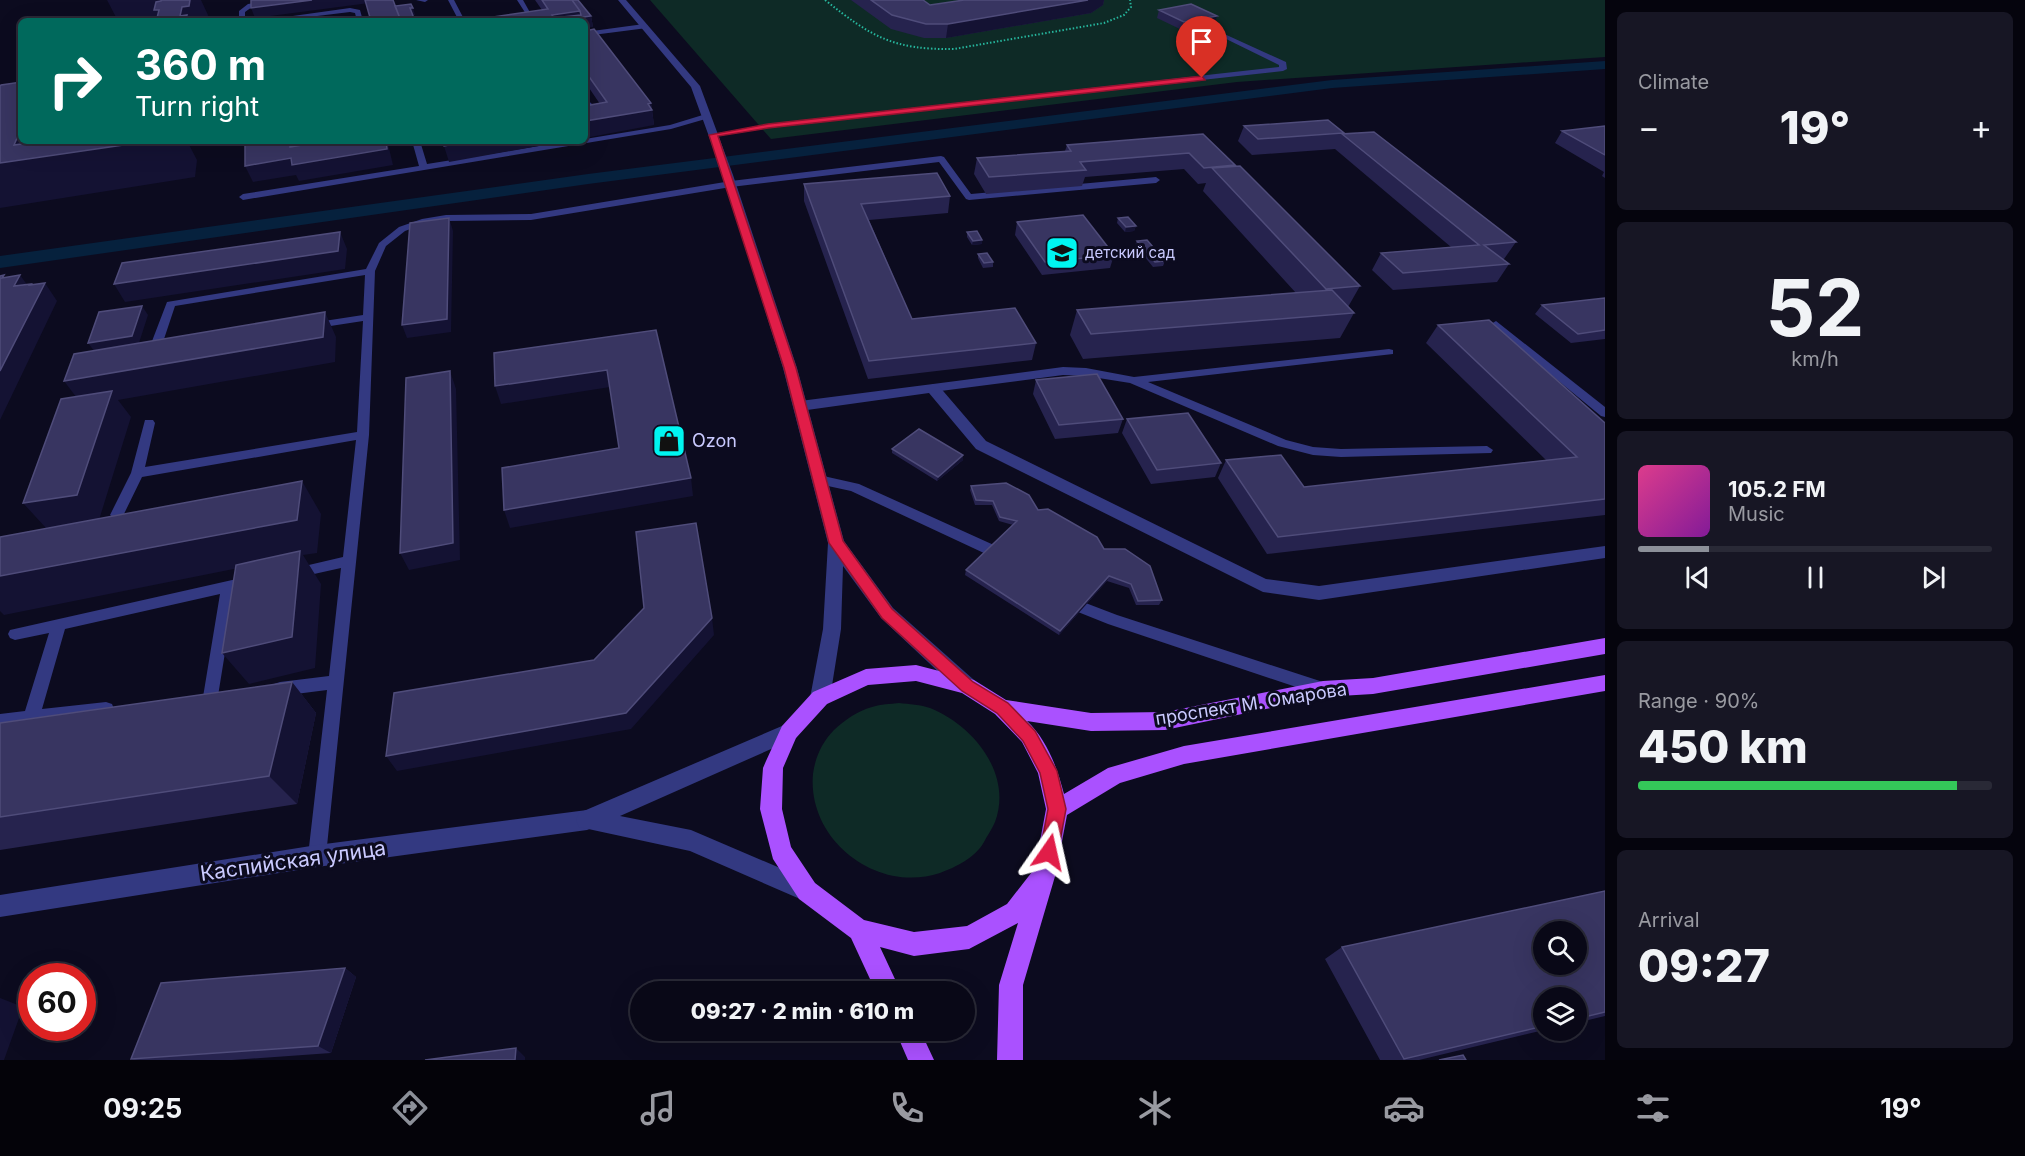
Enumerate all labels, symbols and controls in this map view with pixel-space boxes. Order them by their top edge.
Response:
pin [1176,16,1227,78]
icon: arrive [1185,25,1218,58]
text: 360 m [135,39,266,90]
icon: right [36,42,114,120]
text: Climate [1638,70,1709,94]
text: Turn right [135,90,259,123]
text: 19° [1780,100,1850,155]
text: − [1638,107,1660,147]
text: + [1970,107,1992,147]
school or university icon: детский сад [1044,235,1080,271]
place label: детский сад [1085,243,1175,262]
text: 52 [1766,260,1865,355]
text: km/h [1791,347,1839,371]
shop icon: Ozon [651,423,687,459]
place label: Ozon [692,430,737,451]
text: 105.2 FM [1728,476,1826,502]
text: Music [1728,502,1785,526]
icon: previous [1681,561,1714,594]
icon: pause [1799,561,1832,594]
icon: next [1917,561,1950,594]
street label: проспект М. Омарова [1154,678,1348,729]
text: Range · 90% [1638,689,1759,713]
text: 450 km [1638,719,1808,774]
position arrow [1017,820,1081,884]
street label: Каспийская улица [198,835,387,886]
text: Arrival [1638,908,1700,932]
map controls [1533,921,1587,1041]
button: search [1533,921,1587,975]
text: 09:27 [1638,938,1770,993]
speed limit sign: 60 [18,963,96,1041]
button: layers [1533,987,1587,1041]
text: 09:27 · 2 min · 610 m [691,998,914,1024]
icon: directions [389,1087,431,1129]
icon: music [637,1087,679,1129]
icon: phone [886,1087,928,1129]
icon: climate [1134,1087,1176,1129]
icon: car [1383,1087,1425,1129]
icon: filters [1632,1087,1674,1129]
text: 09:25 [103,1092,182,1125]
text: 19° [1880,1092,1922,1125]

